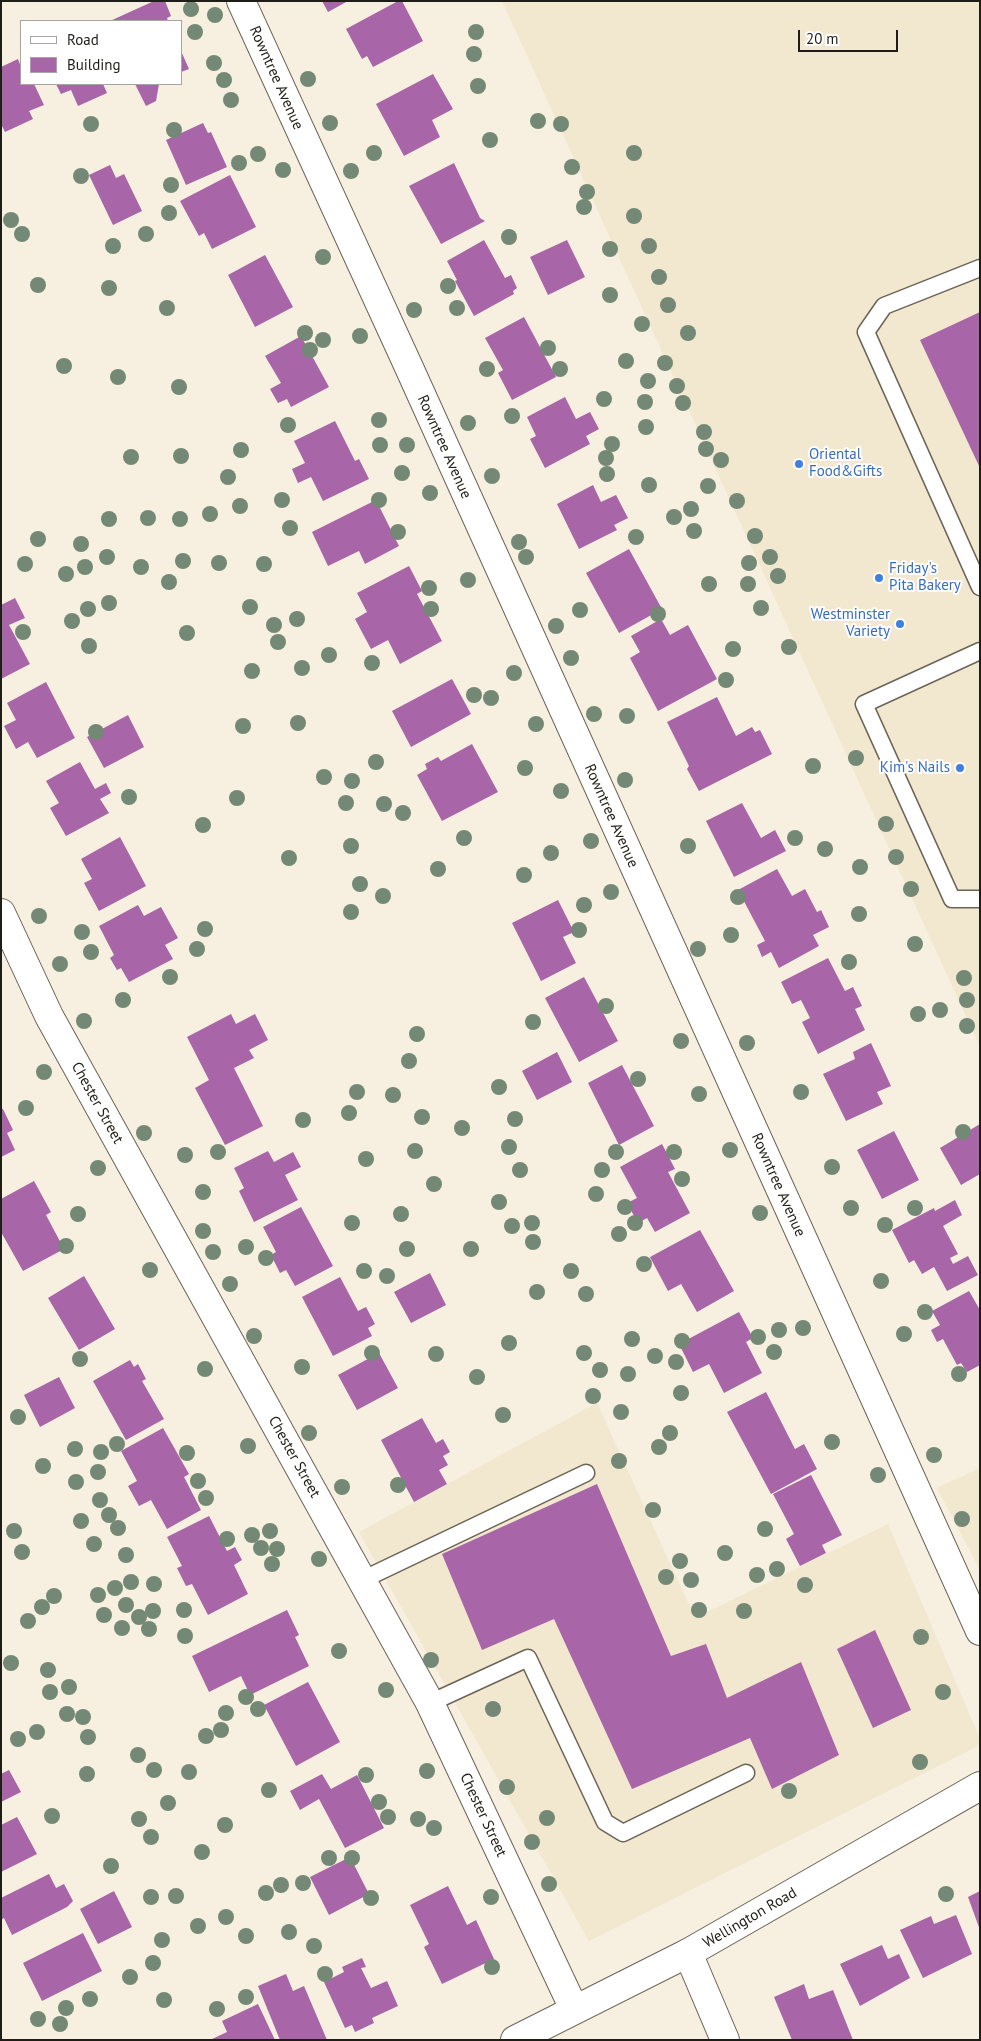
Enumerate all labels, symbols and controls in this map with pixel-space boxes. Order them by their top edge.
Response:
legend [20,20,182,85]
scale bar [801,20,901,52]
street label: Rowntree Avenue [245,23,307,133]
text: 20 m [806,29,839,48]
text: Road [67,30,99,49]
text: Building [67,55,121,74]
street label: Rowntree Avenue [413,392,475,502]
place label: Oriental Food&Gifts [809,446,882,481]
marker: Oriental Food&Gifts [793,458,805,470]
place label: Friday's Pita Bakery [889,560,961,595]
marker: Friday's Pita Bakery [873,572,885,584]
place label: Westminster Variety [811,606,890,641]
marker: Westminster Variety [894,618,906,630]
place label: Kim's Nails [880,759,950,777]
street label: Rowntree Avenue [580,761,642,871]
marker: Kim's Nails [954,762,966,774]
street label: Chester Street [67,1059,127,1147]
street label: Rowntree Avenue [747,1130,809,1240]
street label: Chester Street [264,1413,324,1501]
street label: Chester Street [456,1770,510,1860]
street label: Wellington Road [700,1884,800,1952]

